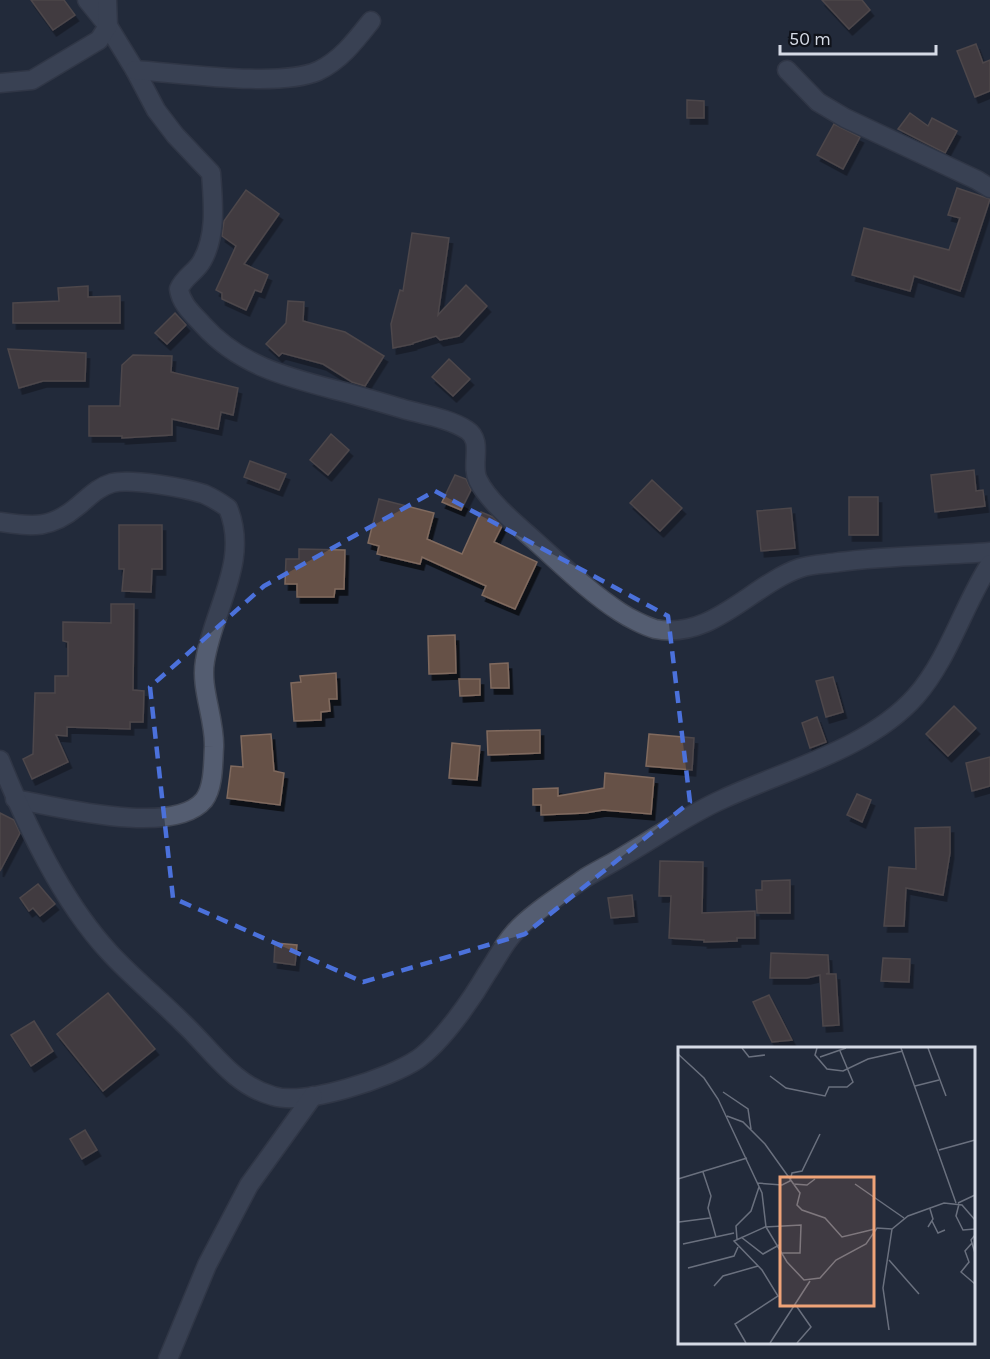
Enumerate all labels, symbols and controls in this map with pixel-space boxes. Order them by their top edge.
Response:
scale bar [780,18,936,56]
text: 50 m [789,28,831,50]
inset map [678,1047,975,1344]

